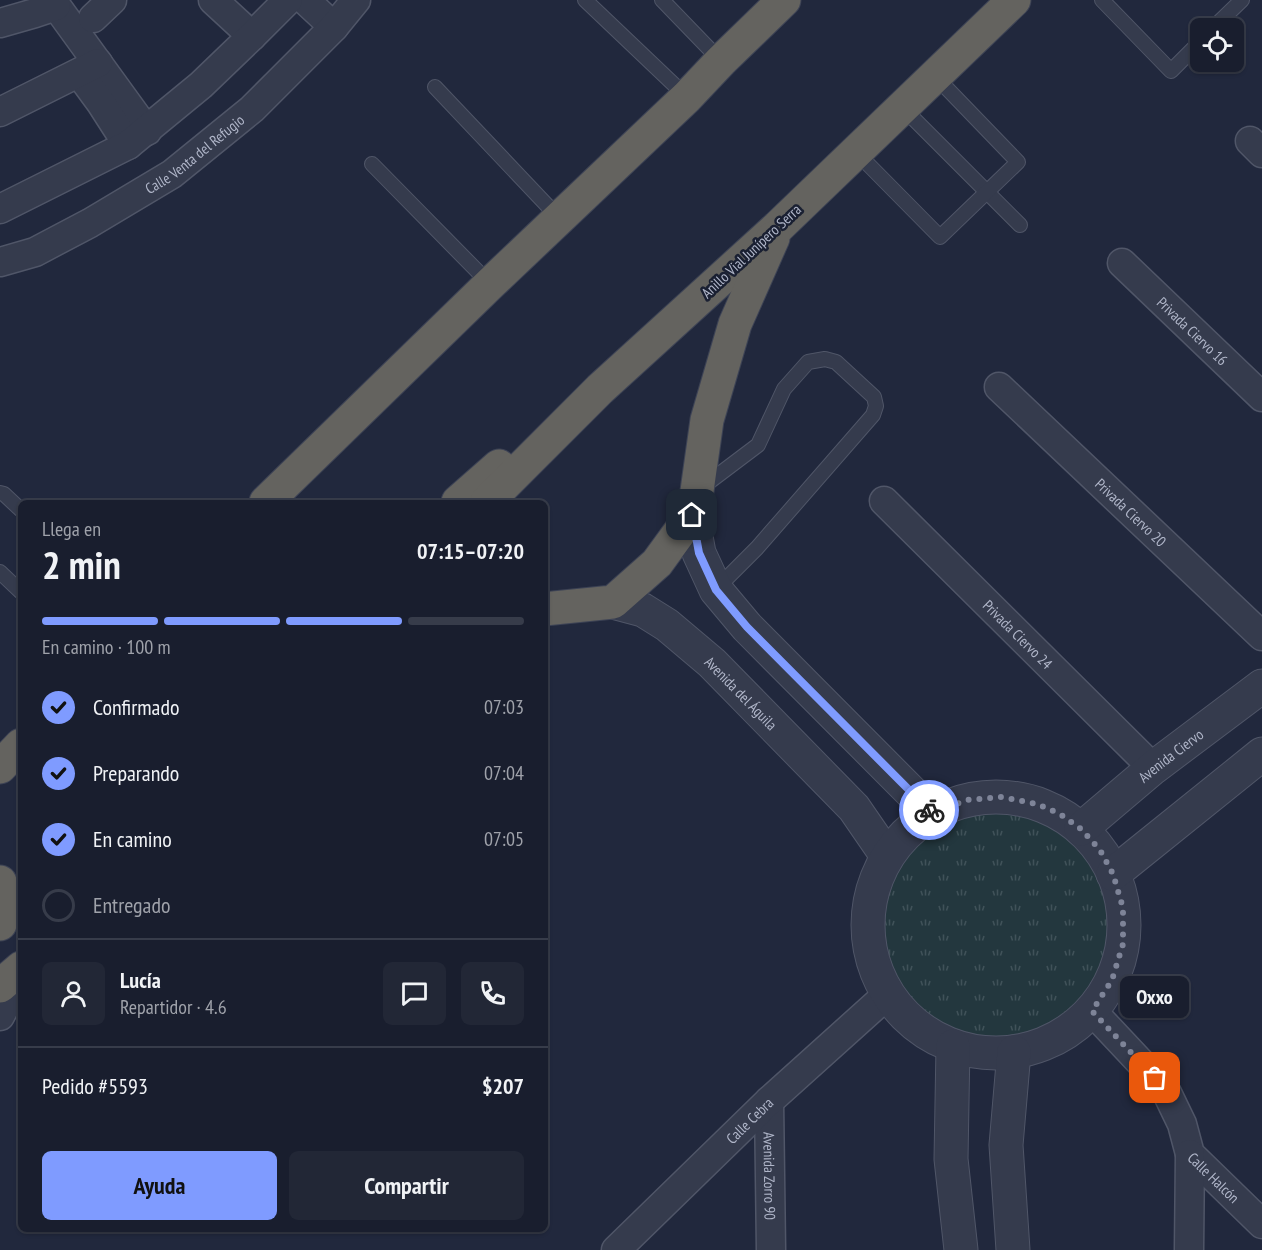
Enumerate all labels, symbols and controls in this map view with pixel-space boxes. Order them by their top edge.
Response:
map controls [1190,18,1244,72]
button: locate [1190,18,1244,72]
street label: Calle Venta del Refugio [141,110,248,198]
street label: Anillo Vial Junípero Serra [697,200,805,302]
street label: Privada Ciervo 16 [1153,293,1232,369]
street label: Privada Ciervo 20 [1092,474,1171,550]
pin [666,489,717,540]
icon: home [675,498,708,531]
text: Llega en [42,516,101,542]
text: 07:15–07:20 [417,537,524,565]
text: 2 min [42,539,121,590]
street label: Privada Ciervo 24 [979,595,1057,673]
text: En camino · 100 m [42,634,171,660]
street label: Avenida del Águila [701,652,782,734]
icon: check [42,691,75,724]
text: Confirmado [93,693,179,721]
text: 07:03 [484,694,524,720]
street label: Avenida Ciervo [1134,724,1207,786]
icon: check [42,757,75,790]
text: Preparando [93,759,179,787]
text: 07:04 [484,760,524,786]
courier [899,780,959,840]
icon: bike [913,794,946,827]
icon: check [42,823,75,856]
text: En camino [93,825,172,853]
text: 07:05 [484,826,524,852]
text: Entregado [93,891,170,919]
button: person [42,962,105,1025]
button: chat [383,962,446,1025]
button: phone [461,962,524,1025]
text: Lucía [120,966,161,994]
callout: Oxxo [1120,976,1190,1018]
text: Oxxo [1136,984,1173,1010]
text: Repartidor · 4.6 [120,994,227,1020]
pin [1129,1052,1180,1103]
icon: bag [1138,1061,1171,1094]
text: Pedido #5593 [42,1072,148,1100]
text: $207 [482,1072,524,1100]
street label: Calle Cebra [722,1093,777,1147]
street label: Avenida Zorro 90 [760,1132,780,1220]
street label: Calle Halcón [1184,1148,1244,1207]
button: Ayuda [42,1151,277,1220]
button: Compartir [289,1151,524,1220]

